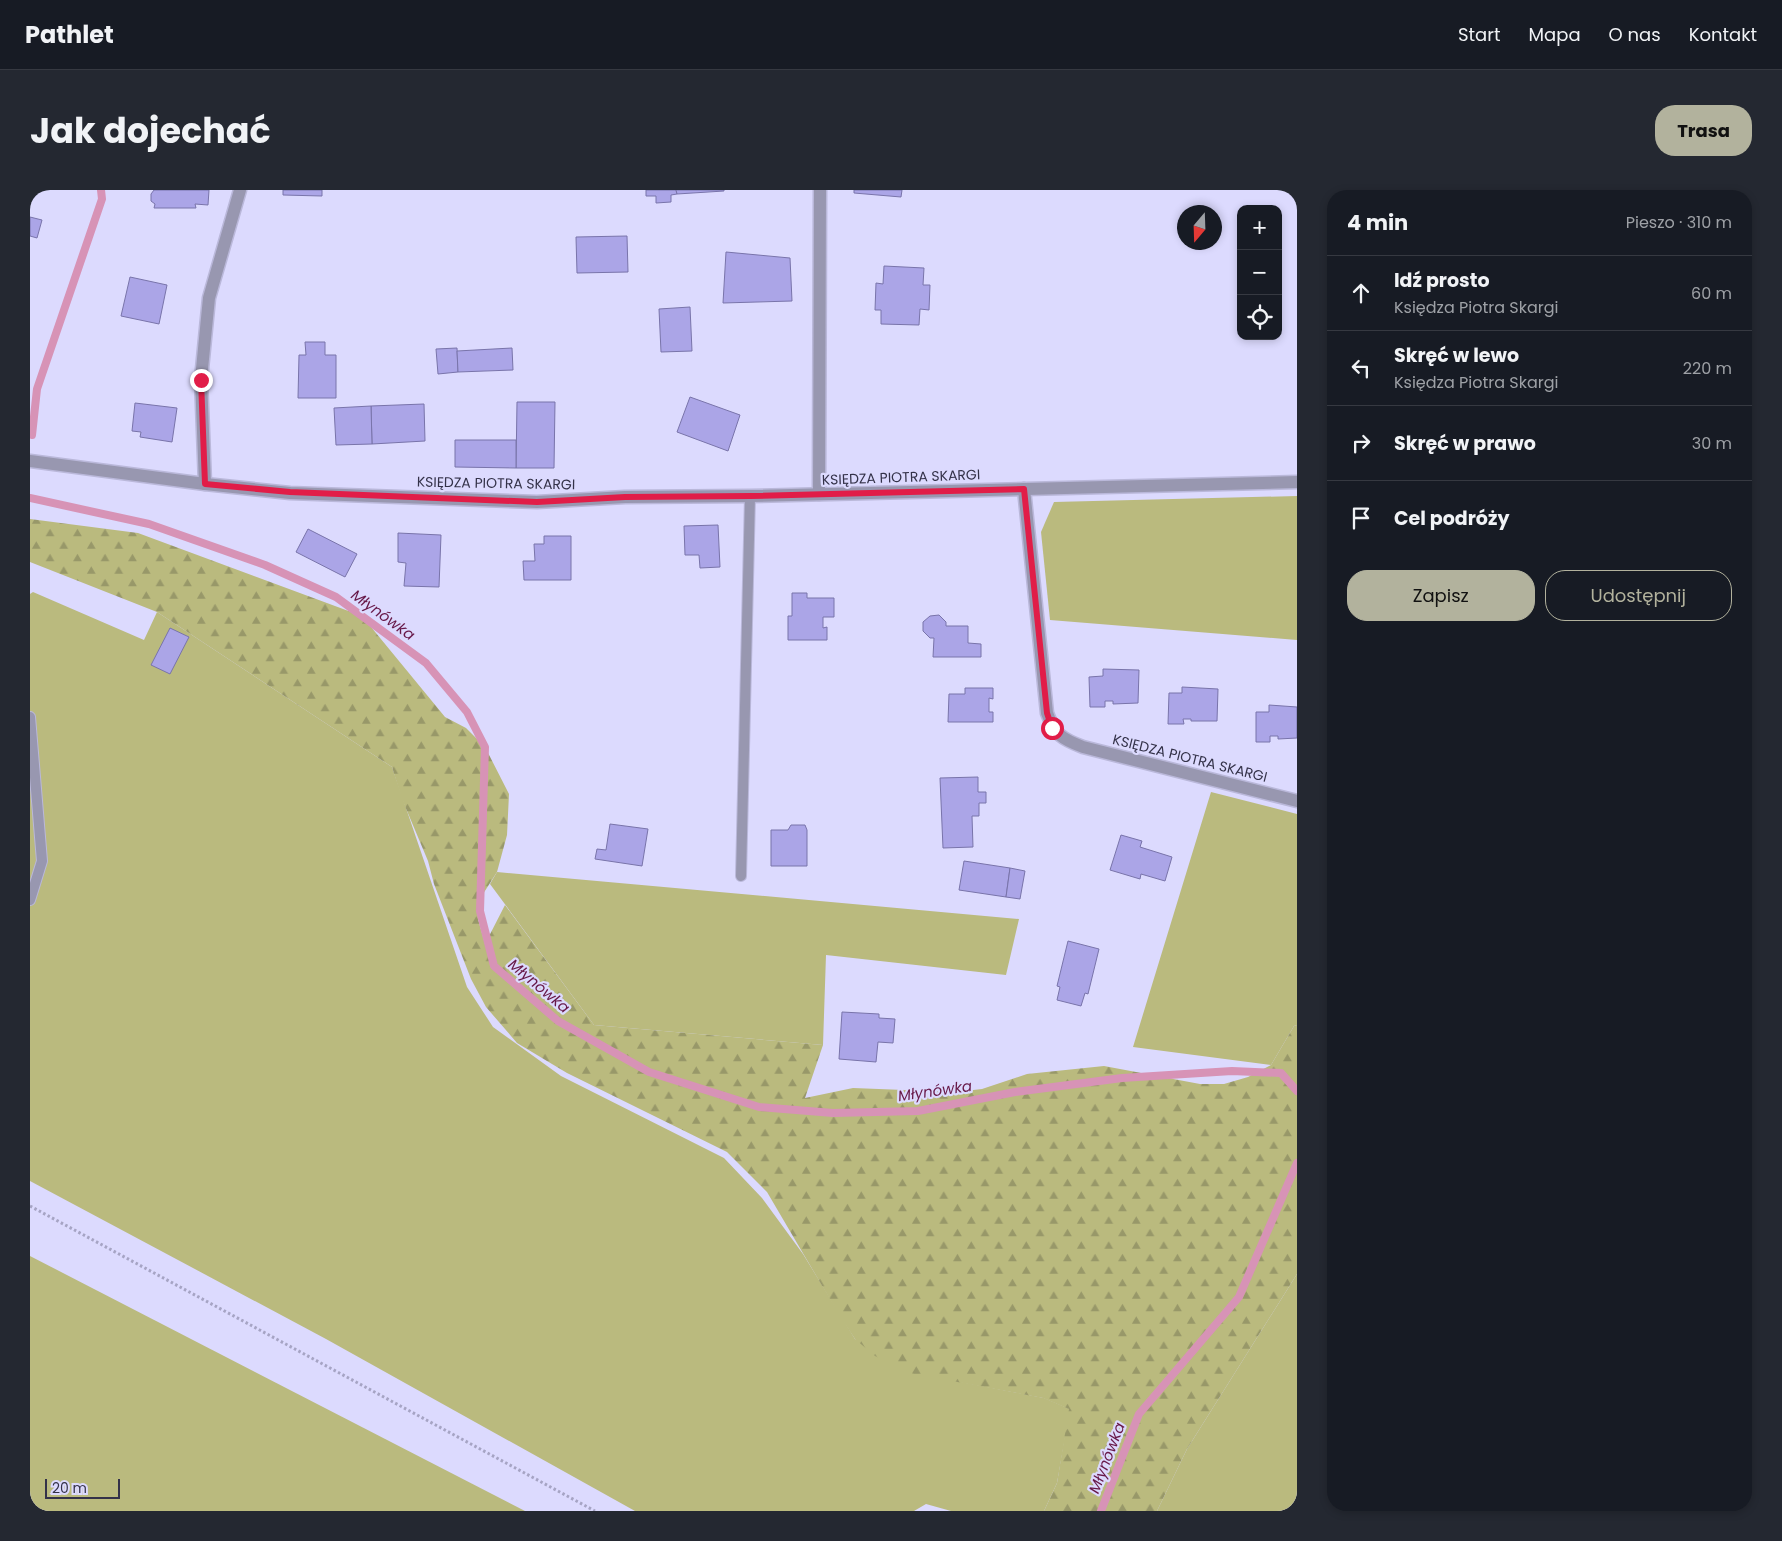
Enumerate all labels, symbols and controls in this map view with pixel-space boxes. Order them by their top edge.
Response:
text: Pathlet [25,18,114,51]
text: Start [1458,22,1501,47]
text: Mapa [1529,22,1581,47]
text: O nas [1609,22,1661,47]
text: Kontakt [1689,22,1757,47]
button: Trasa [1655,105,1752,156]
text: Jak dojechać [30,106,271,155]
north arrow [1177,205,1222,250]
map controls [1237,205,1282,340]
button: + [1237,205,1282,250]
text: 4 min [1347,208,1408,237]
text: Pieszo · 310 m [1626,211,1732,234]
button: − [1237,250,1282,295]
text: Idź prosto [1394,267,1490,294]
icon: ahead [1347,279,1375,307]
text: 60 m [1691,282,1732,305]
button: locate [1237,295,1282,340]
text: Księdza Piotra Skargi [1394,296,1558,319]
text: Skręć w lewo [1394,342,1519,369]
icon: left [1347,354,1375,382]
text: 220 m [1683,357,1732,380]
route end [190,369,213,392]
text: Księdza Piotra Skargi [1394,371,1558,394]
icon: right [1347,429,1375,457]
text: Skręć w prawo [1394,430,1536,457]
text: 30 m [1692,432,1732,455]
street label: KSIĘDZA PIOTRA SKARGI [821,464,981,490]
street label: KSIĘDZA PIOTRA SKARGI [417,472,575,494]
icon: arrive [1347,504,1375,532]
text: Cel podróży [1394,505,1509,532]
button: Zapisz [1347,570,1535,621]
button: Udostępnij [1545,570,1732,621]
water label: Młynówka [347,584,420,645]
route start [1041,717,1064,740]
street label: KSIĘDZA PIOTRA SKARGI [1111,729,1269,787]
water label: Młynówka [504,954,575,1018]
water label: Młynówka [897,1075,973,1106]
water label: Młynówka [1083,1419,1130,1496]
scale bar [45,1476,120,1499]
text: 20 m [52,1478,87,1498]

